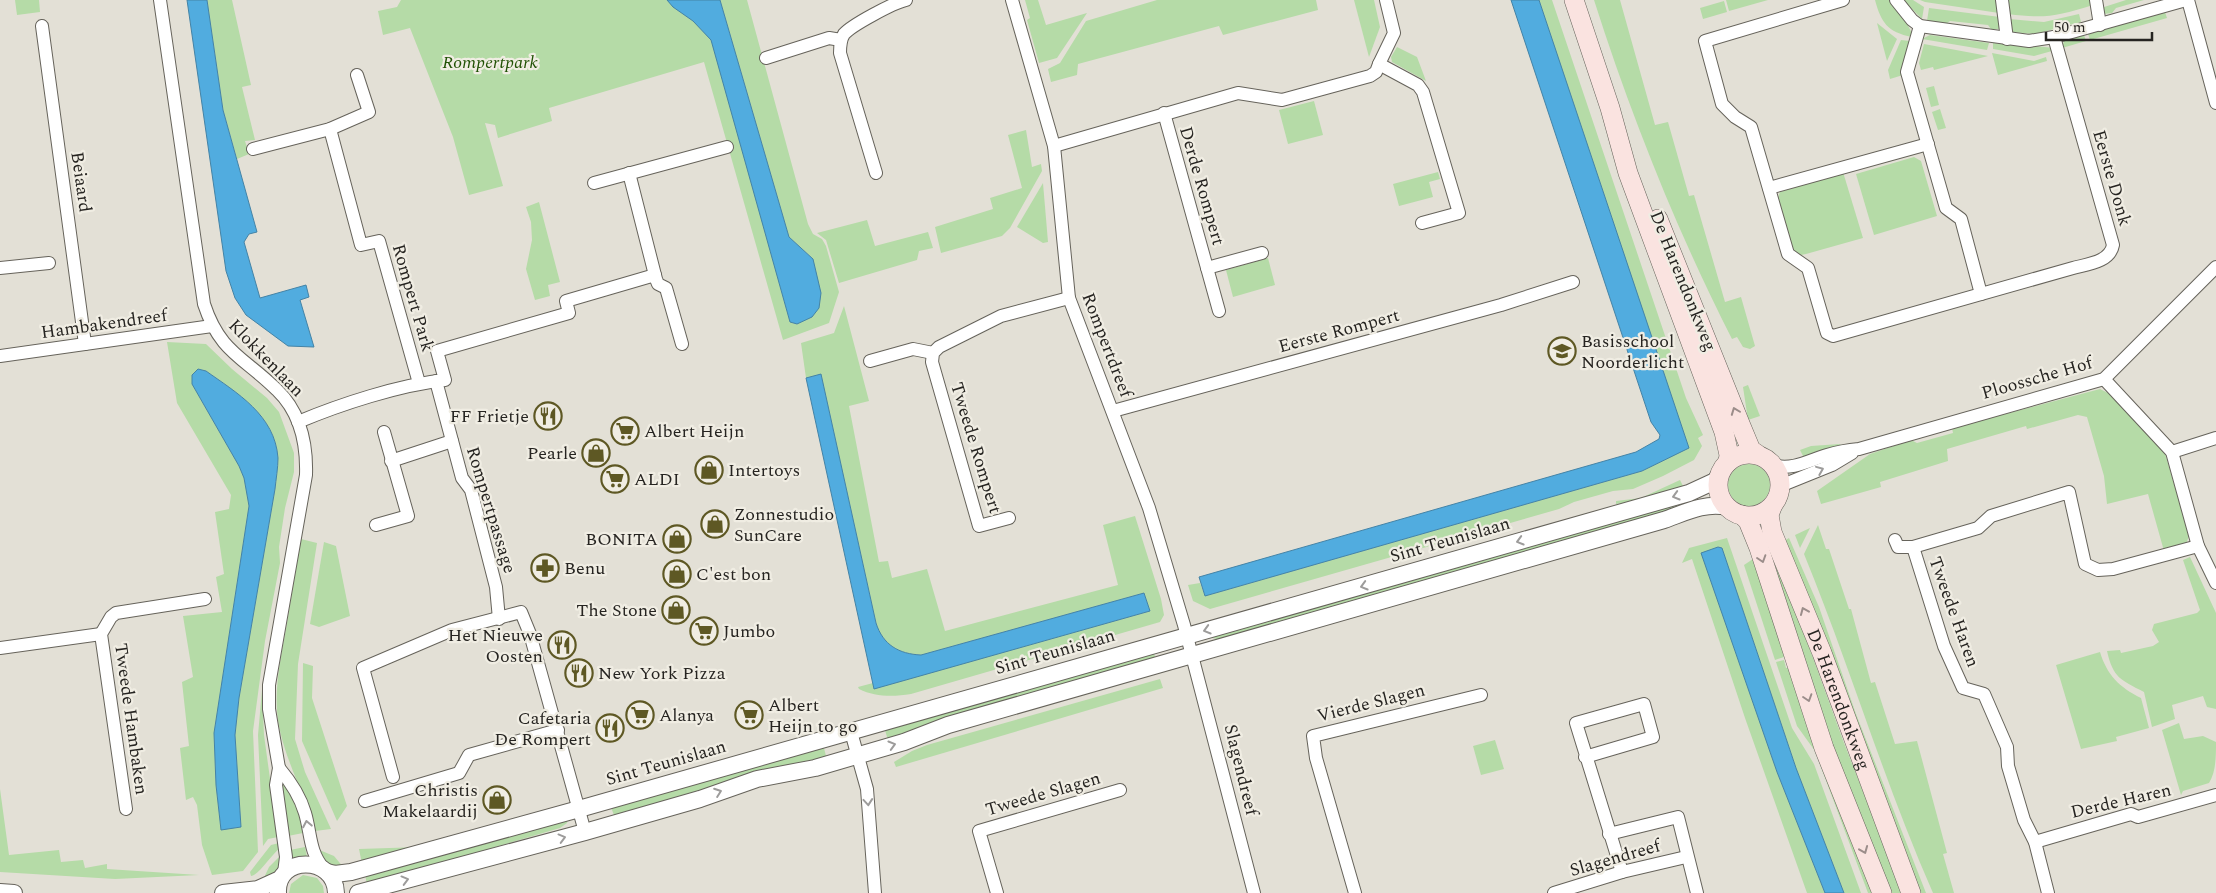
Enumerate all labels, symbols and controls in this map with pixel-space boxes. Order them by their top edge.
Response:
scale bar [2046,10,2152,42]
text: 50 m [2054,16,2086,39]
park label: Rompertpark [442,49,538,76]
street label: Derde Rompert [1172,123,1232,249]
street label: Eerste Donk [2085,127,2139,229]
street label: Beiaard [63,150,99,214]
street label: De Harendonkweg [1643,207,1723,355]
street label: Rompert Park [385,241,441,355]
street label: Rompertdreef [1075,289,1140,403]
street label: Hambakendreef [39,302,171,346]
street label: Eerste Rompert [1275,302,1403,360]
street label: Klokkenlaan [222,313,310,403]
place label: Basisschool Noorderlicht [1581,328,1684,376]
school or university icon: Basisschool Noorderlicht [1547,336,1577,366]
street label: Ploossche Hof [1978,349,2097,407]
street label: Tweede Rompert [943,379,1009,517]
restaurant icon: FF Frietje [533,401,563,431]
place label: FF Frietje [450,403,529,430]
one-way arrow [1731,407,1741,416]
supermarket icon: Albert Heijn [610,416,640,446]
place label: Albert Heijn [644,418,745,445]
shop icon: Pearle [581,438,611,468]
place label: Pearle [527,440,577,467]
street label: Rompertpassage [459,443,523,577]
shop icon: Intertoys [694,455,724,485]
place label: Intertoys [728,457,800,484]
supermarket icon: ALDI [600,464,630,494]
place label: ALDI [634,466,680,493]
one-way arrow [1815,466,1824,476]
one-way arrow [1672,491,1681,501]
place label: Zonnestudio SunCare [734,501,834,549]
shop icon: Zonnestudio SunCare [700,509,730,539]
street label: Sint Teunislaan [1387,510,1513,570]
shop icon: BONITA [662,524,692,554]
place label: BONITA [585,526,658,553]
one-way arrow [1516,535,1524,545]
pharmacy icon: Benu [530,553,560,583]
street label: Tweede Haren [1921,553,1987,671]
one-way arrow [1757,554,1767,562]
place label: Benu [564,555,605,582]
shop icon: C'est bon [662,559,692,589]
place label: C'est bon [696,561,771,588]
one-way arrow [1360,580,1368,590]
shop icon: The Stone [661,595,691,625]
place label: The Stone [576,597,657,624]
one-way arrow [1800,607,1811,616]
supermarket icon: Jumbo [689,616,719,646]
place label: Jumbo [723,618,775,645]
place label: Het Nieuwe Oosten [448,622,543,670]
street label: Sint Teunislaan [992,622,1118,682]
street label: De Harendonkweg [1800,624,1878,774]
one-way arrow [1204,625,1212,635]
restaurant icon: Het Nieuwe Oosten [547,630,577,660]
street label: Tweede Hambaken [107,641,155,797]
restaurant icon: New York Pizza [564,658,594,688]
place label: New York Pizza [598,660,726,687]
street label: Vierde Slagen [1314,677,1428,729]
place label: Albert Heijn to go [768,692,858,740]
one-way arrow [1802,693,1812,701]
supermarket icon: Alanya [625,700,655,730]
supermarket icon: Albert Heijn to go [734,700,764,730]
place label: Alanya [659,702,714,729]
place label: Cafetaria De Rompert [494,705,591,753]
restaurant icon: Cafetaria De Rompert [595,713,625,743]
street label: Slagendreef [1217,722,1266,820]
street label: Sint Teunislaan [603,733,729,793]
one-way arrow [887,741,895,751]
street label: Tweede Slagen [982,765,1104,823]
street label: Derde Haren [2068,776,2174,826]
place label: Christis Makelaardij [382,777,478,825]
shop icon: Christis Makelaardij [482,785,512,815]
one-way arrow [713,788,722,798]
one-way arrow [862,799,873,807]
one-way arrow [302,820,313,828]
street label: Slagendreef [1566,832,1665,884]
one-way arrow [558,833,567,844]
one-way arrow [1858,845,1869,854]
one-way arrow [401,876,409,886]

